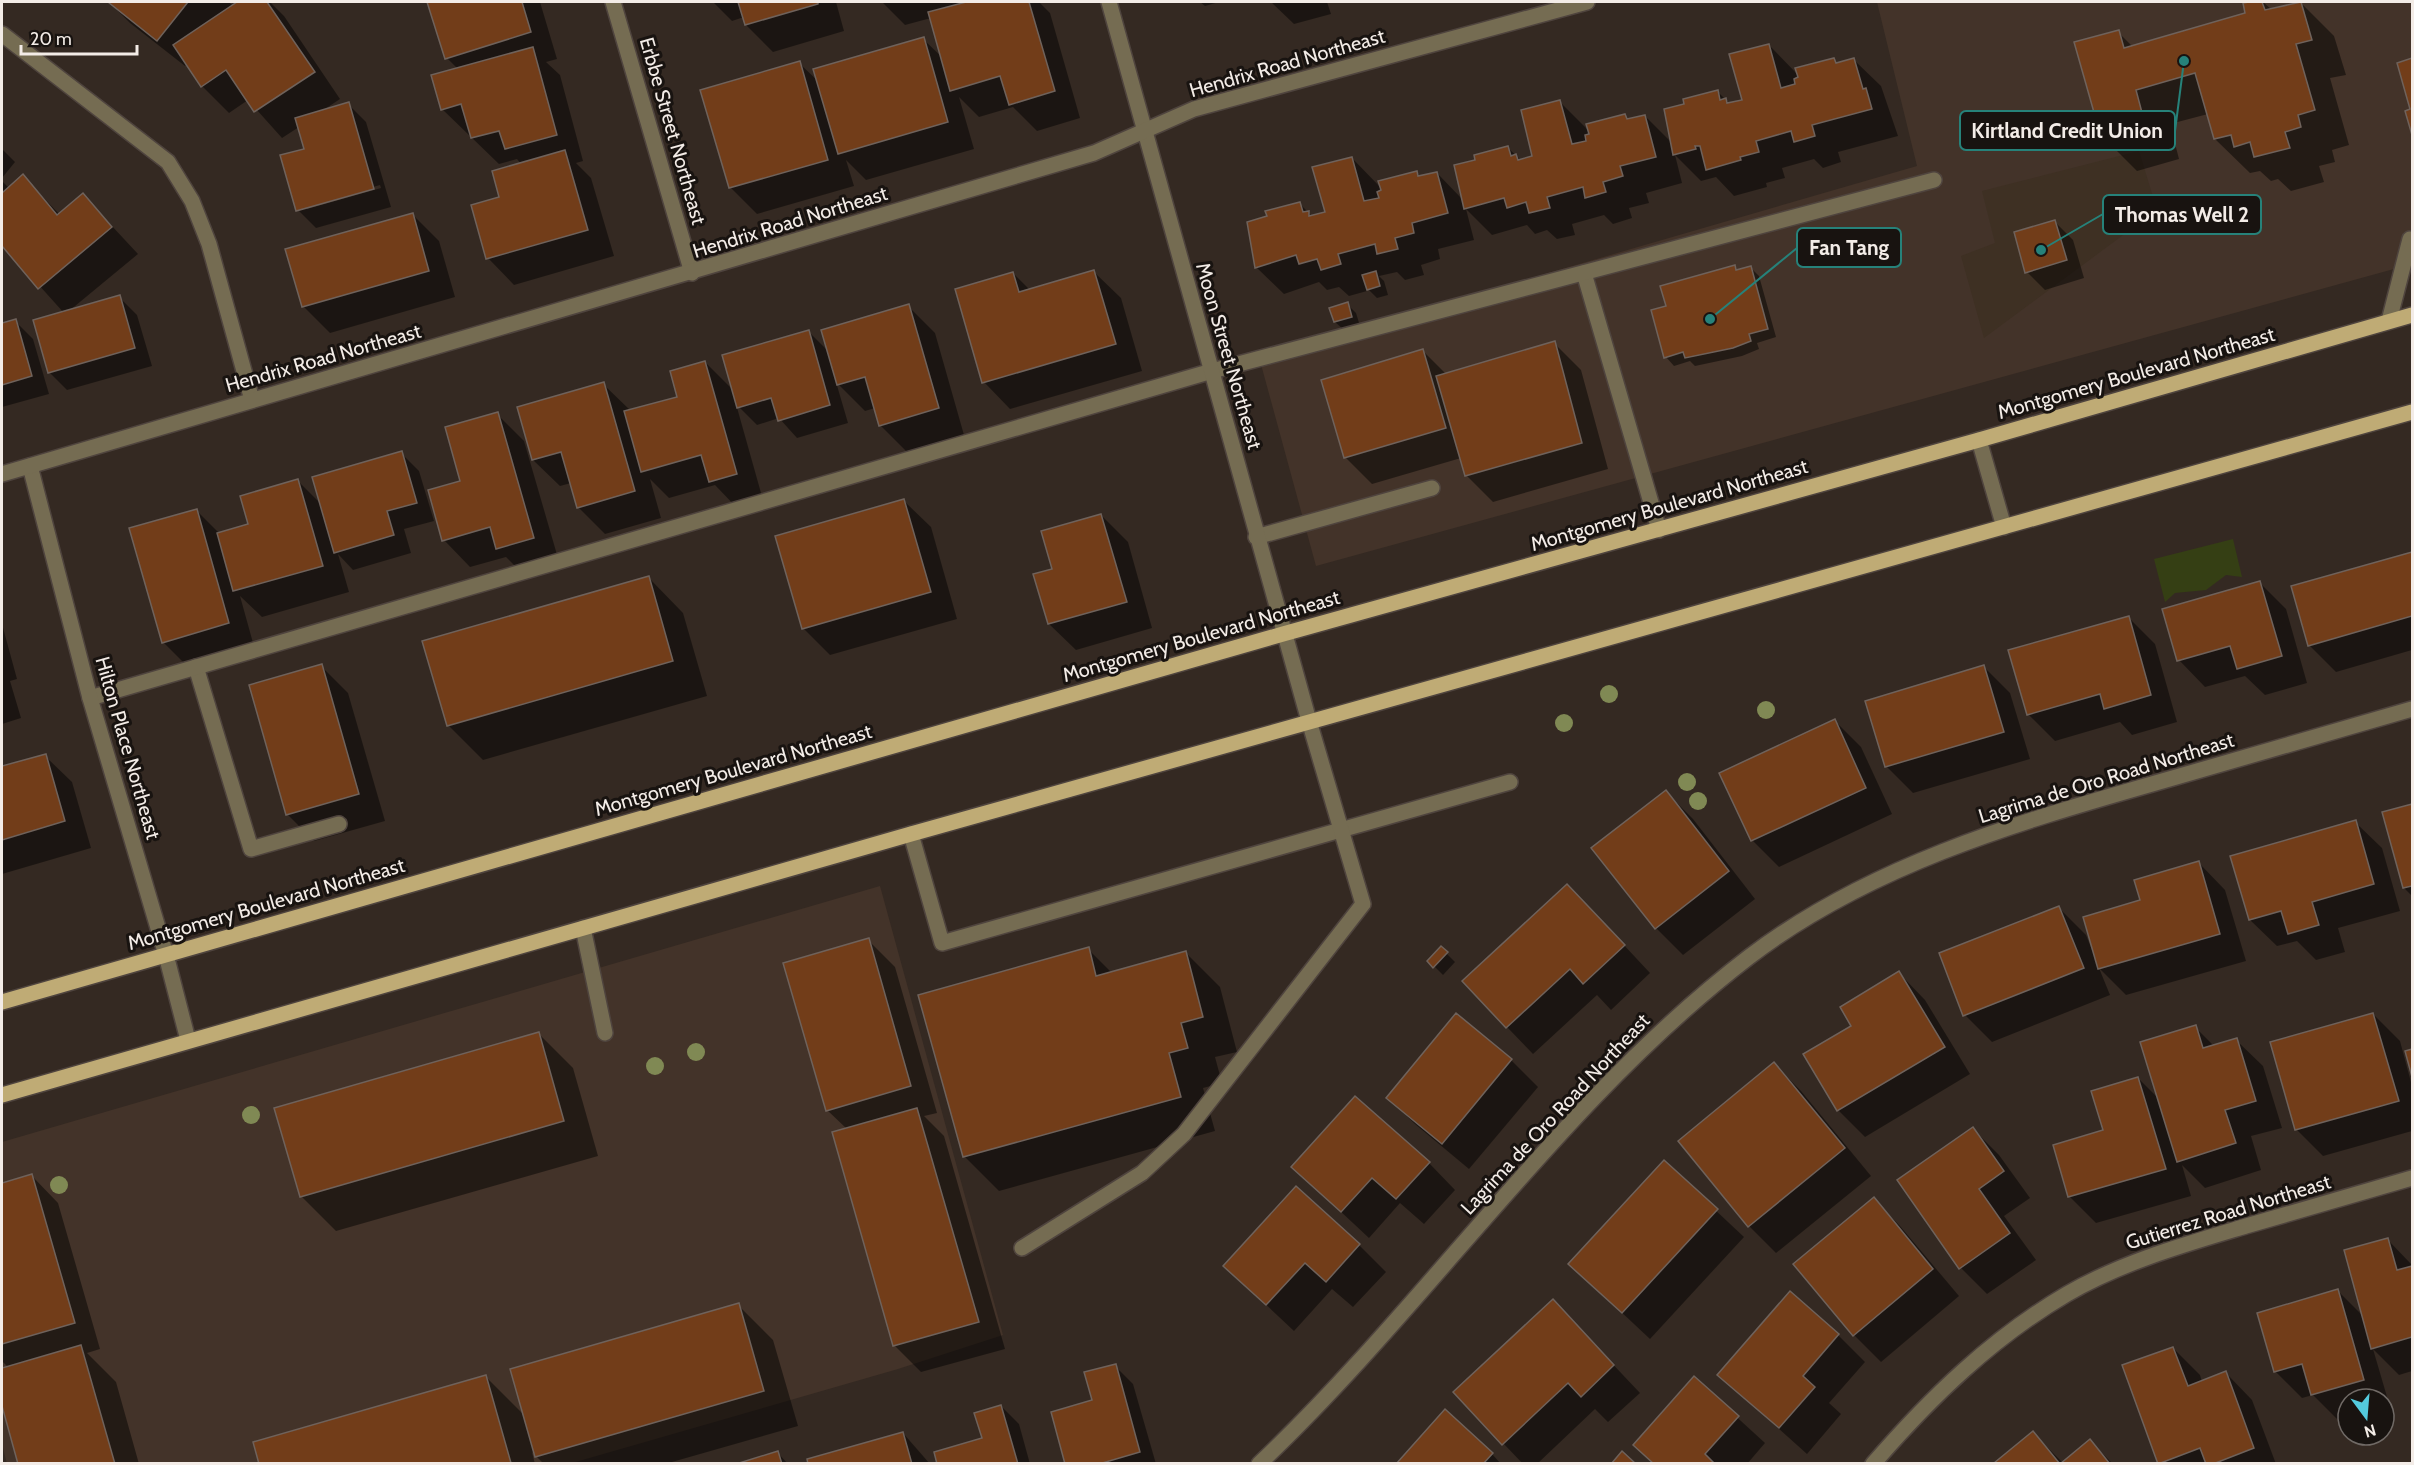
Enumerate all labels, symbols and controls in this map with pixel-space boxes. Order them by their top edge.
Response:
scale bar [21,18,136,56]
street label: Hendrix Road Northeast [1186,24,1388,102]
text: 20 m [30,28,72,50]
street label: Erbbe Street Northeast [635,35,711,228]
callout: Kirtland Credit Union [1960,111,2175,150]
text: Kirtland Credit Union [1971,118,2163,143]
street label: Hendrix Road Northeast [690,181,891,263]
callout: Thomas Well 2 [2103,195,2261,234]
text: Thomas Well 2 [2115,202,2249,227]
callout: Fan Tang [1797,228,1901,267]
text: Fan Tang [1809,235,1890,260]
street label: Moon Street Northeast [1191,260,1267,452]
street label: Hendrix Road Northeast [222,319,424,397]
street label: Montgomery Boulevard Northeast [1995,322,2278,424]
street label: Montgomery Boulevard Northeast [1528,454,1811,556]
street label: Montgomery Boulevard Northeast [1060,585,1343,687]
street label: Hilton Place Northeast [90,654,166,842]
street label: Montgomery Boulevard Northeast [592,719,875,821]
street label: Lagrima de Oro Road Northeast [1975,728,2237,828]
street label: Montgomery Boulevard Northeast [125,853,408,955]
street label: Lagrima de Oro Road Northeast [1456,1008,1655,1219]
street label: Gutierrez Road Northeast [2123,1169,2334,1255]
north arrow [2336,1387,2396,1447]
text: N [2362,1420,2378,1442]

